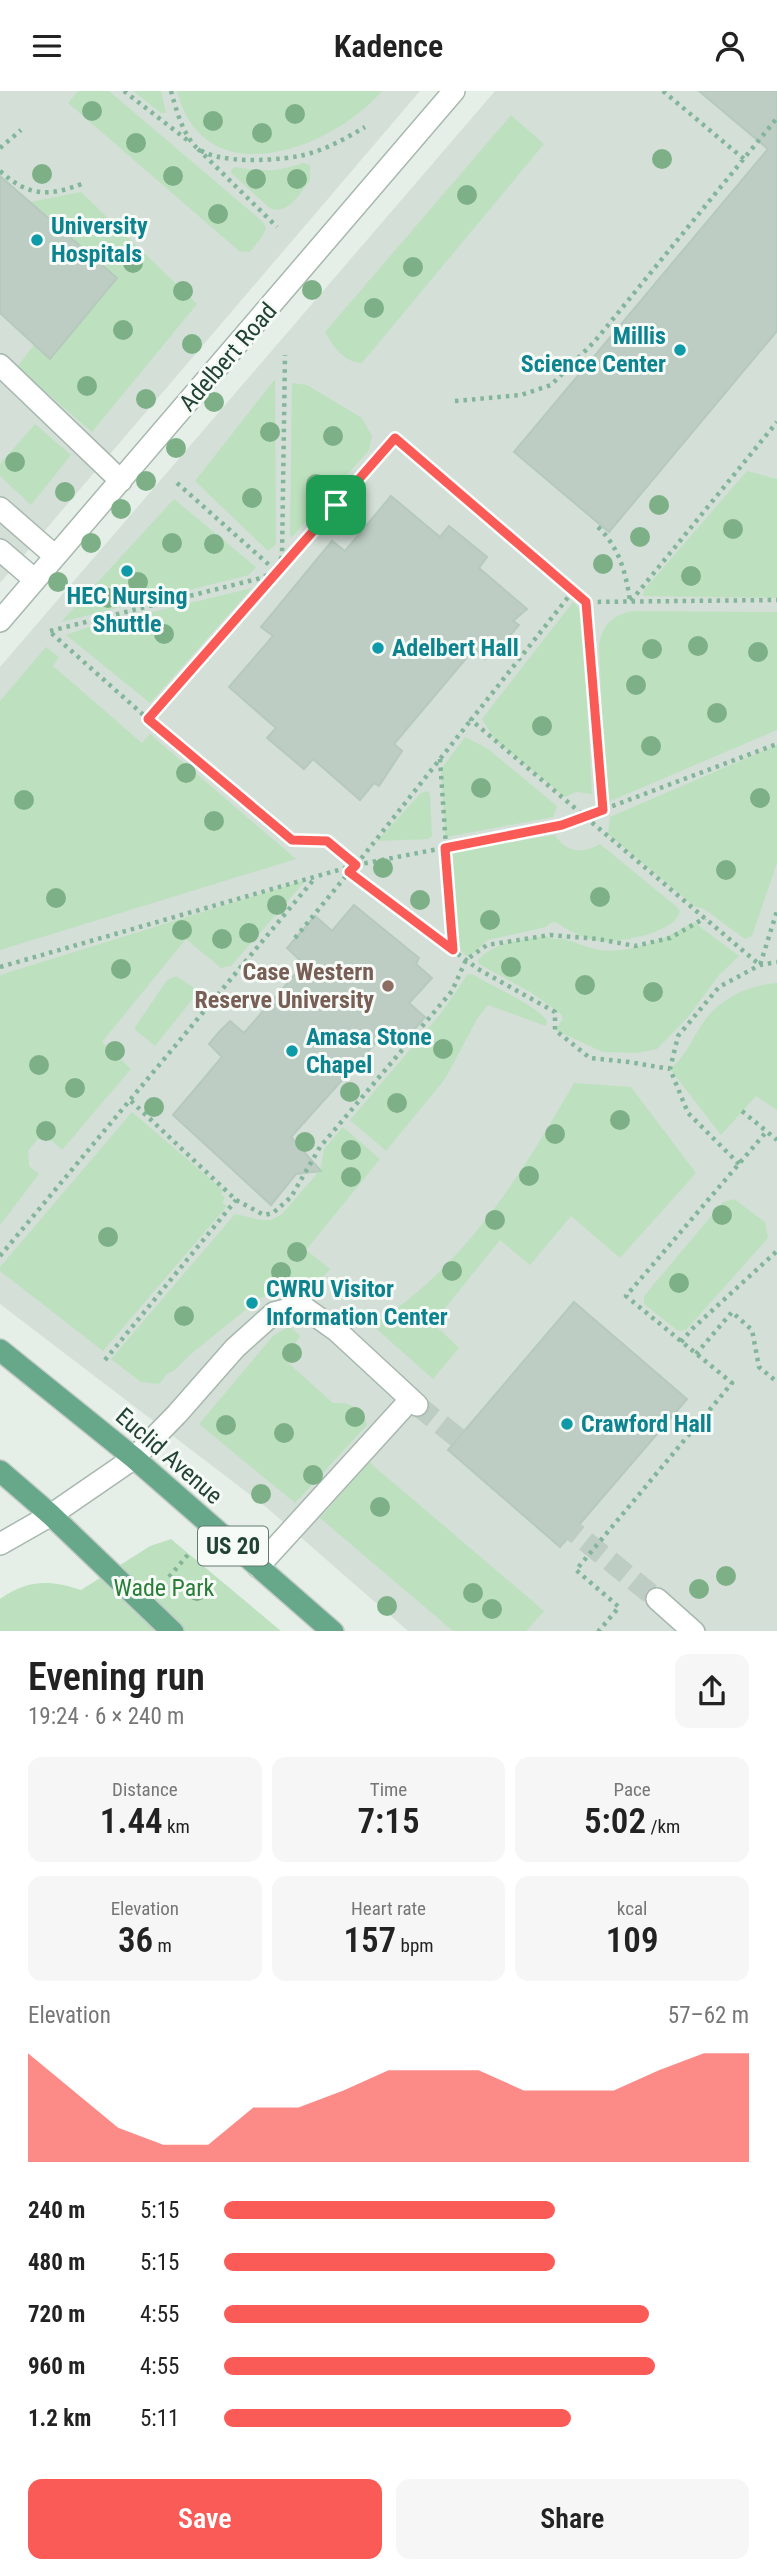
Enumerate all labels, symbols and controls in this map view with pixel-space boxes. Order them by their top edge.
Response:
icon: menu [28,27,66,65]
text: Kadence [334,27,443,65]
icon: person [711,27,749,65]
place label: University Hospitals [51,212,148,268]
marker: University Hospitals [29,232,45,248]
street label: Adelbert Road [173,297,283,417]
place label: Millis Science Center [521,322,666,378]
marker: Millis Science Center [672,342,688,358]
pin [306,475,366,535]
icon: arrive [317,486,355,524]
marker: HEC Nursing Shuttle [119,563,135,579]
place label: HEC Nursing Shuttle [67,582,188,638]
place label: Adelbert Hall [392,634,519,662]
marker: Adelbert Hall [370,640,386,656]
place label: Case Western Reserve University [194,958,374,1014]
marker: Case Western Reserve University [380,978,396,994]
place label: Amasa Stone Chapel [306,1023,432,1079]
marker: Amasa Stone Chapel [284,1043,300,1059]
place label: CWRU Visitor Information Center [266,1275,448,1331]
marker: CWRU Visitor Information Center [244,1295,260,1311]
street label: Euclid Avenue [110,1402,228,1510]
place label: Crawford Hall [581,1410,712,1438]
marker: Crawford Hall [559,1416,575,1432]
road number: US 20 [198,1527,268,1565]
park label: Wade Park [114,1574,215,1602]
button: share [675,1654,749,1728]
text: Evening run [28,1655,205,1699]
text: 19:24 · 6 × 240 m [28,1703,184,1730]
text: Distance [112,1778,178,1801]
text: Time [370,1778,407,1801]
text: Pace [614,1778,651,1801]
text: 1.44 [100,1801,163,1842]
text: 7:15 [357,1801,420,1842]
text: 5:02 [584,1801,646,1842]
text: km [163,1815,190,1838]
text: /km [646,1815,680,1838]
text: Elevation [111,1897,179,1920]
text: Heart rate [351,1897,426,1920]
text: kcal [617,1897,647,1920]
text: 36 [118,1920,153,1961]
text: 157 [343,1920,396,1961]
text: 109 [606,1920,659,1961]
text: m [153,1934,172,1957]
text: bpm [396,1934,434,1957]
text: Elevation [28,2002,111,2029]
text: 57–62 m [668,2002,749,2029]
text: 240 m [28,2197,85,2224]
text: 5:15 [140,2197,179,2224]
text: 480 m [28,2249,85,2276]
text: 5:15 [140,2249,179,2276]
text: 720 m [28,2301,85,2328]
text: 4:55 [140,2301,179,2328]
text: 960 m [28,2353,85,2380]
text: 4:55 [140,2353,179,2380]
text: 1.2 km [28,2405,91,2432]
text: 5:11 [140,2405,179,2432]
button: Save [28,2479,382,2559]
button: Share [396,2479,749,2559]

